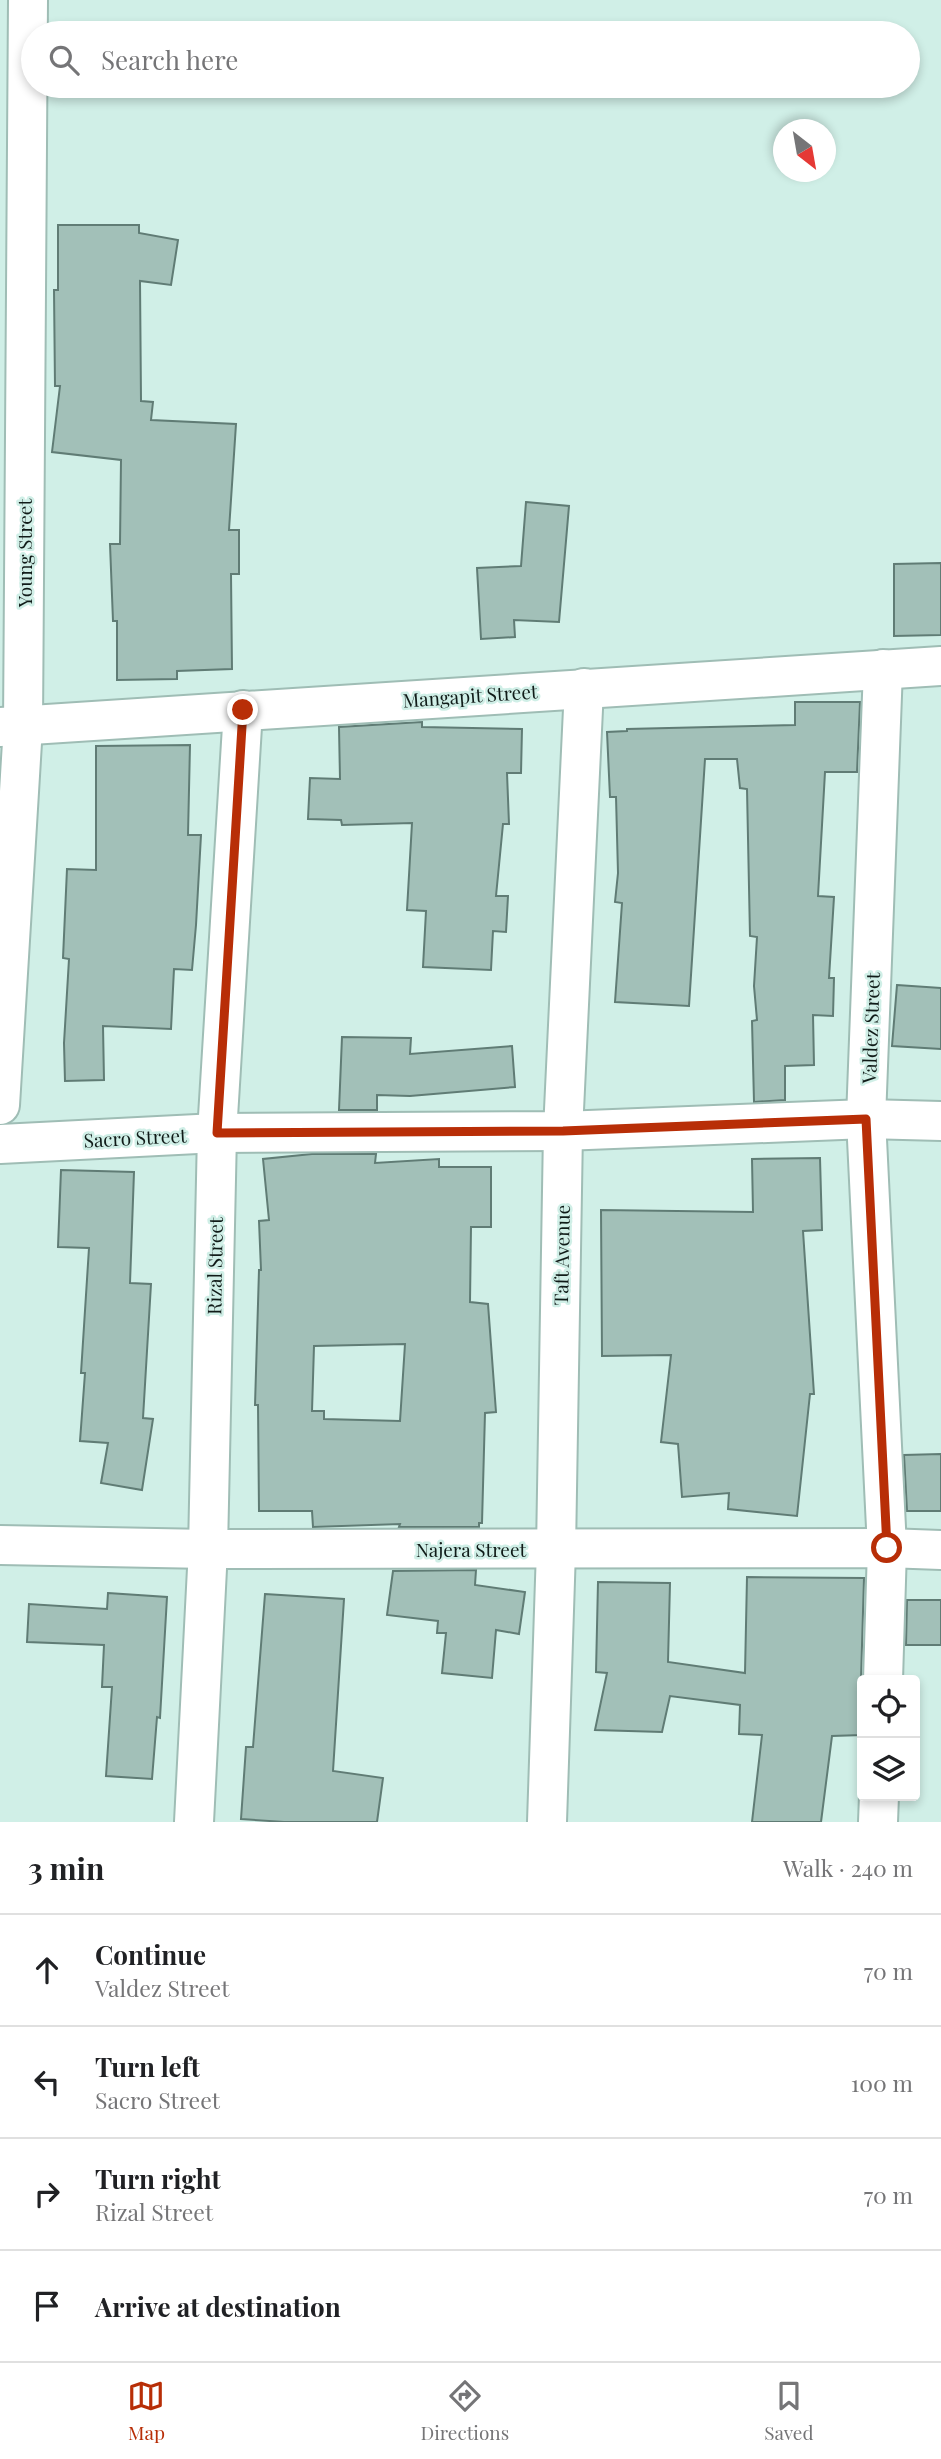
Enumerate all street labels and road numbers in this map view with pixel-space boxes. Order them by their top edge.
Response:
street label: Young Street [11,499,37,608]
street label: Mangapit Street [402,677,539,713]
street label: Valdez Street [855,972,885,1085]
street label: Sacro Street [83,1121,187,1153]
street label: Taft Avenue [547,1205,575,1305]
street label: Rizal Street [200,1217,228,1315]
street label: Najera Street [416,1536,527,1562]

